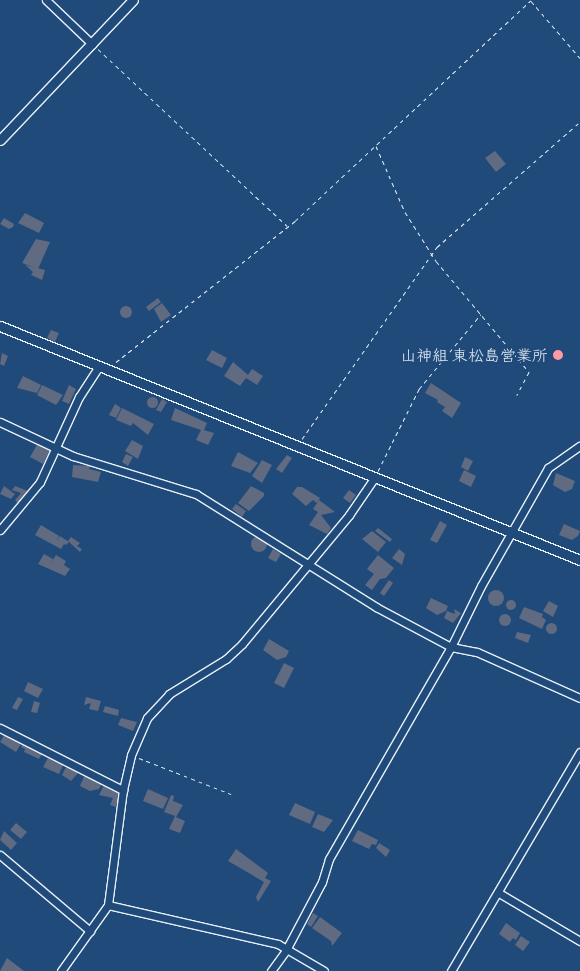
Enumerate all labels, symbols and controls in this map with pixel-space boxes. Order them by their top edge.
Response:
place label: 山神組 東松島営業所 [400,345,548,365]
marker: 山神組 東松島営業所 [552,349,564,361]

